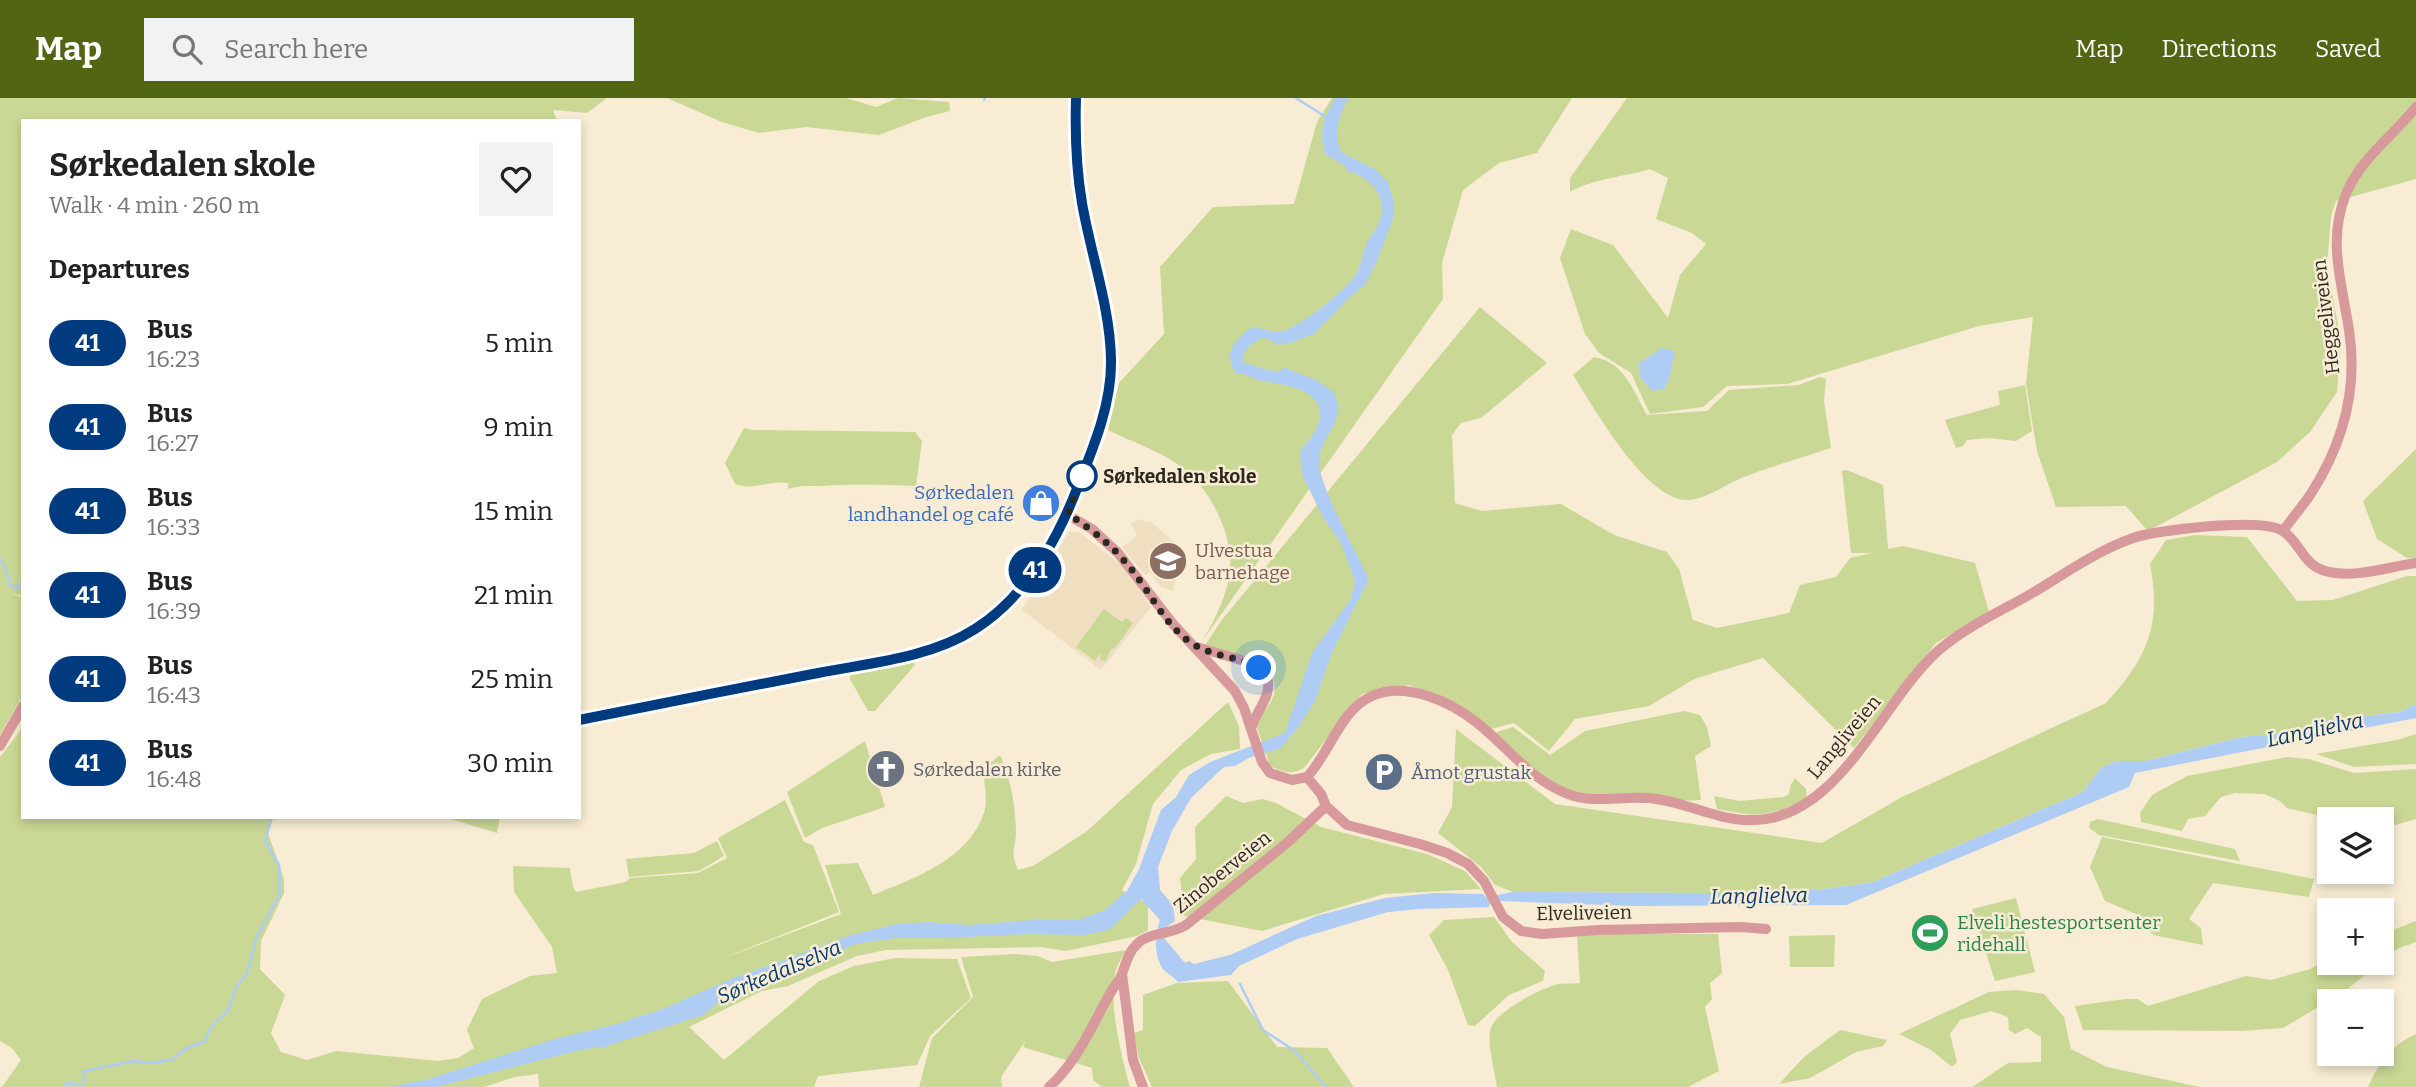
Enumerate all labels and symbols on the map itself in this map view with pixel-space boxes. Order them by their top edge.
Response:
street label: Heggeliveien [2308,258,2344,376]
marker: Sørkedalen skole [1067,461,1097,491]
place label: Sørkedalen skole [1103,465,1256,488]
place label: Sørkedalen landhandel og café [848,481,1014,526]
shop icon: Sørkedalen landhandel og café [1020,482,1062,524]
place label: Ulvestua barnehage [1195,539,1290,584]
school or university icon: Ulvestua barnehage [1147,540,1189,582]
line badge: 41 [1004,547,1066,593]
your location [1241,650,1276,685]
street label: Langliveien [1802,691,1886,783]
water label: Langlielva [2264,707,2366,753]
church icon: Sørkedalen kirke [865,748,907,790]
parking icon: Åmot grustak [1363,751,1405,793]
place label: Sørkedalen kirke [913,758,1061,781]
place label: Åmot grustak [1411,761,1531,784]
street label: Zinoberveien [1169,826,1275,918]
water label: Langlielva [1710,882,1808,910]
street label: Elveliveien [1536,901,1632,925]
place label: Elveli hestesportsenter ridehall [1957,911,2161,956]
sports icon: Elveli hestesportsenter ridehall [1909,912,1951,954]
water label: Sørkedalselva [713,934,845,1010]

